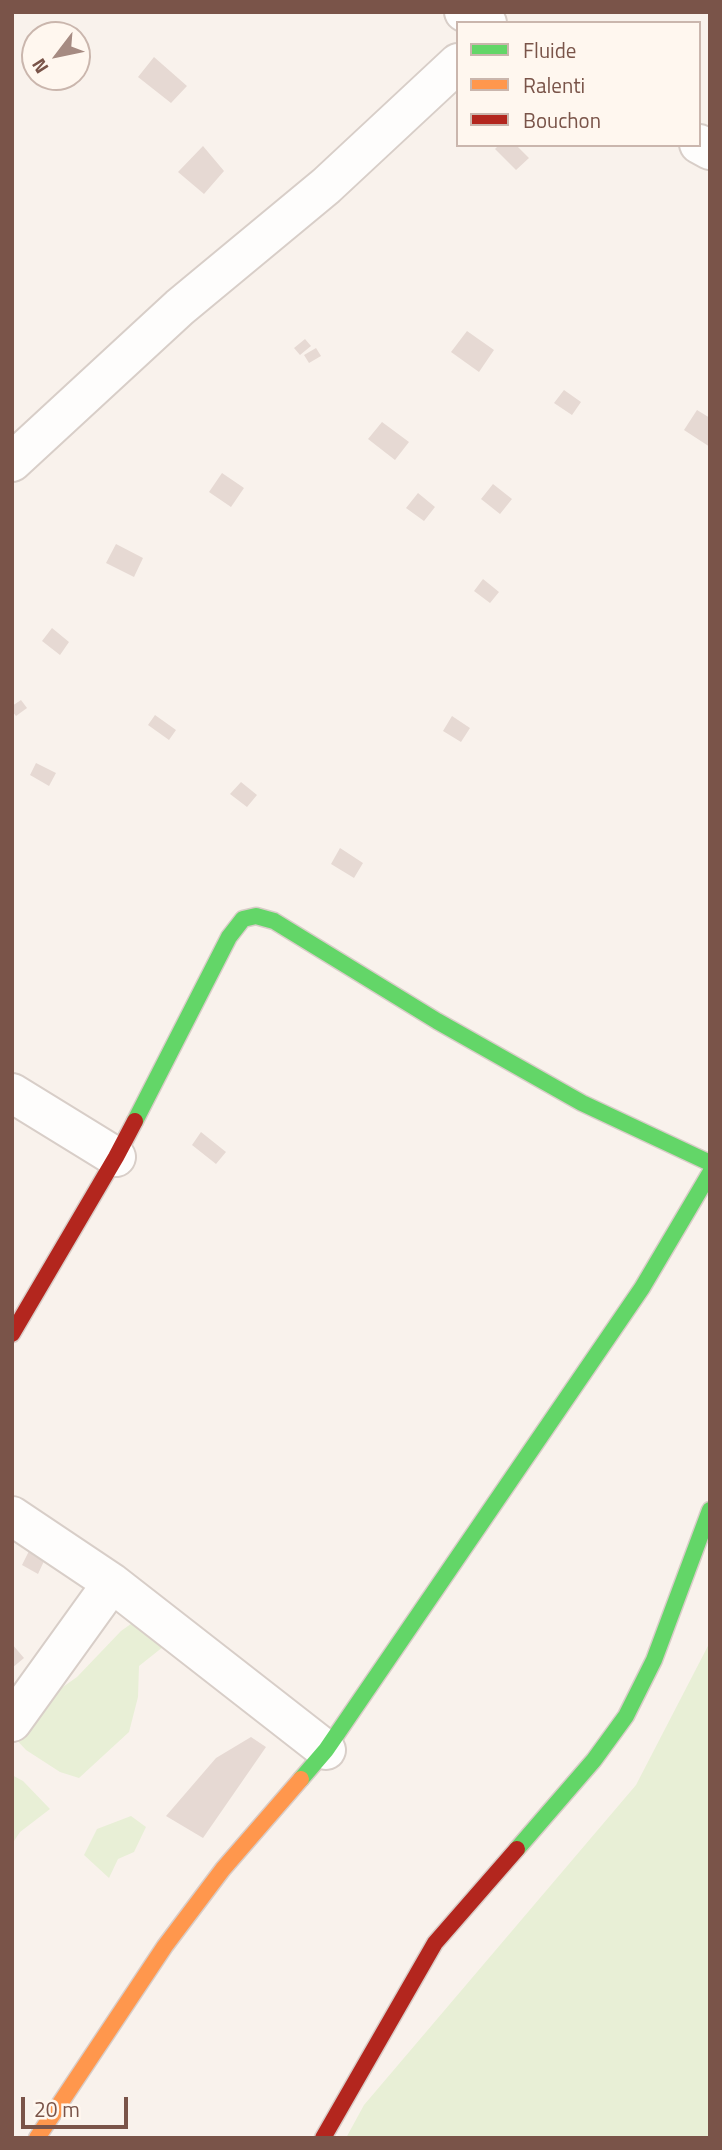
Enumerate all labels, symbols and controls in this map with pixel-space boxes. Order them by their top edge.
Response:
north arrow [21,21,91,91]
legend [456,21,701,147]
text: Fluide [523,34,576,66]
text: N [24,53,55,80]
text: Ralenti [523,69,585,101]
text: Bouchon [523,104,601,136]
scale bar [24,2084,131,2128]
text: 20 m [34,2093,80,2125]

